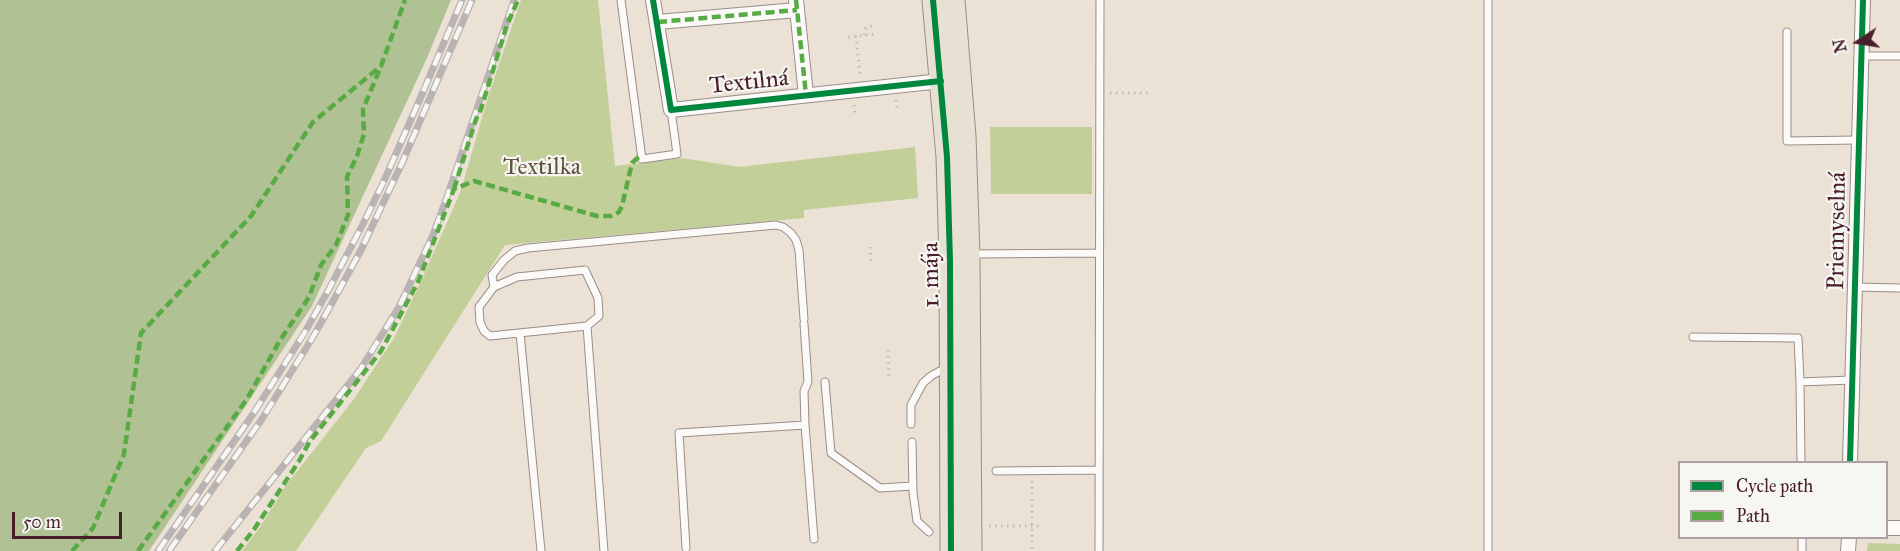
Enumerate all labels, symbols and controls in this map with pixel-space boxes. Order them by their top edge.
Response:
north arrow [1828,12,1888,72]
text: N [1829,37,1851,54]
street label: Textilná [708,65,790,101]
park label: Textilka [503,154,581,182]
street label: Priemyselná [1823,172,1853,290]
street label: 1. mája [917,242,947,308]
legend [1678,461,1888,539]
text: Cycle path [1736,475,1813,497]
scale bar [15,500,124,538]
text: Path [1736,505,1770,527]
text: 50 m [23,511,61,533]

